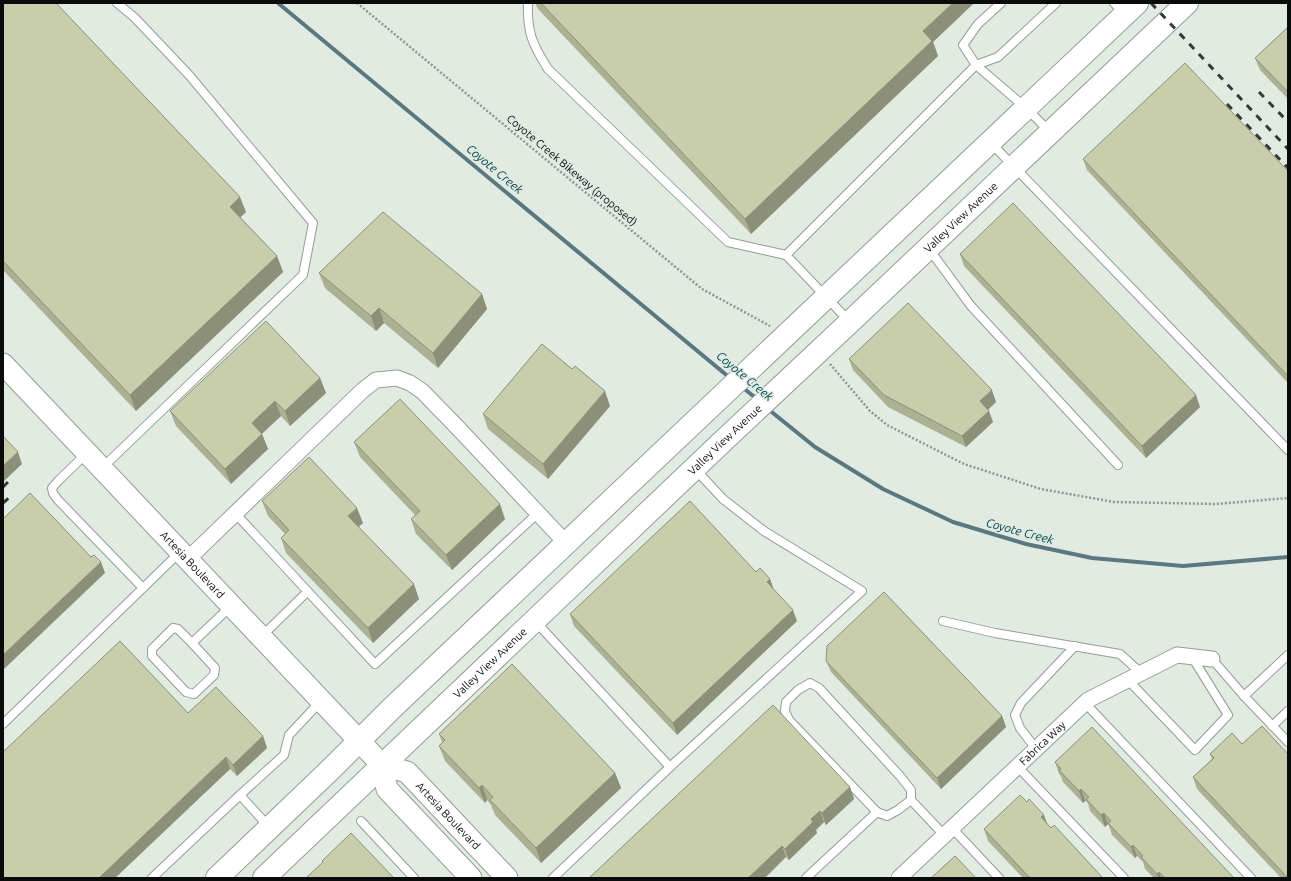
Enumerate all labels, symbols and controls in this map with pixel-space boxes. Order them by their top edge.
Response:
street label: Coyote Creek Bikeway (proposed) [504,112,639,229]
water label: Coyote Creek [464,142,526,197]
street label: Valley View Avenue [921,180,1000,255]
water label: Coyote Creek [714,349,776,404]
street label: Valley View Avenue [686,402,764,477]
water label: Coyote Creek [985,516,1056,546]
street label: Artesia Boulevard [158,529,227,601]
street label: Valley View Avenue [451,625,529,700]
street label: Fabrica Way [1017,718,1068,767]
street label: Artesia Boulevard [414,780,483,852]

